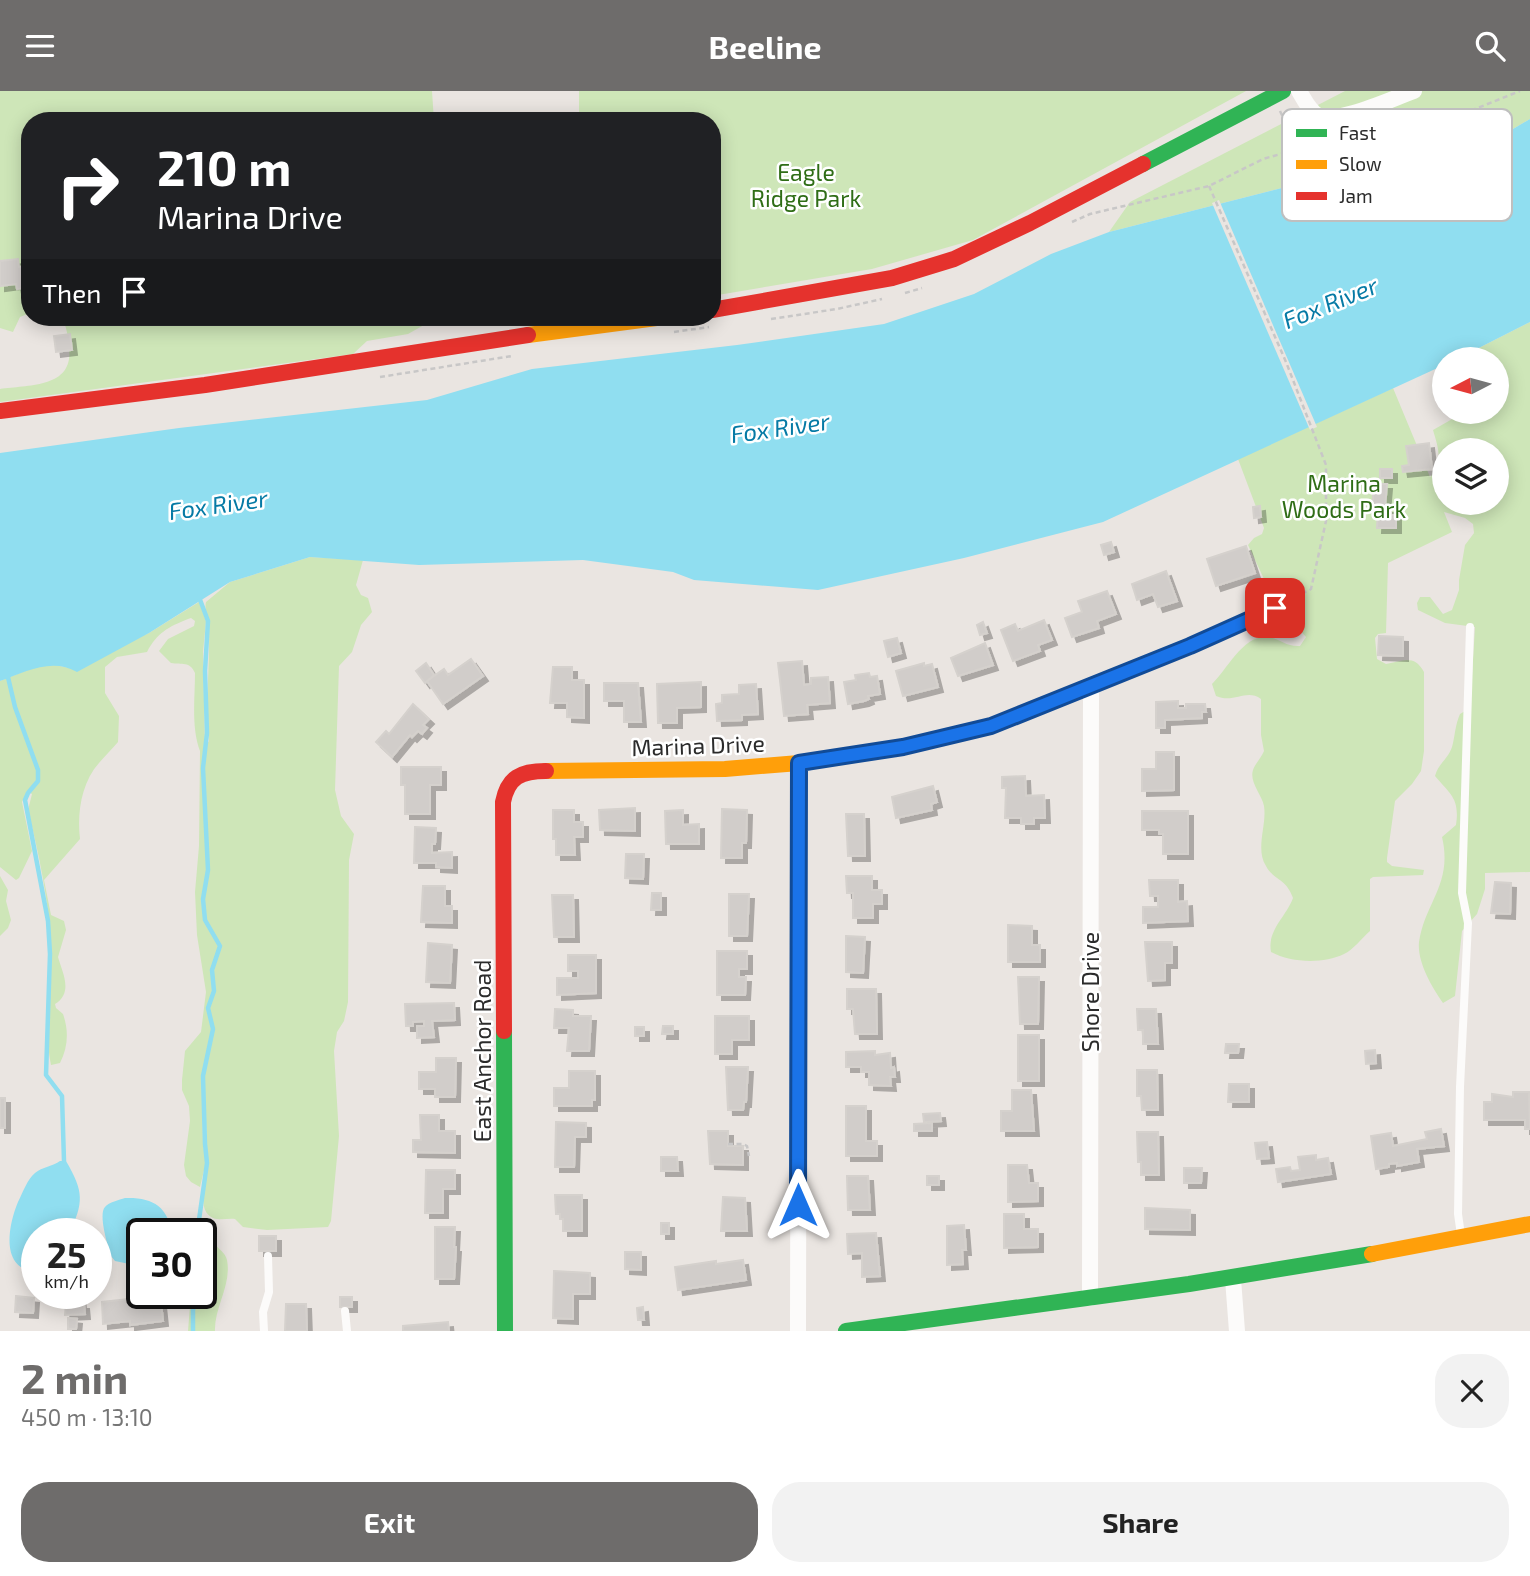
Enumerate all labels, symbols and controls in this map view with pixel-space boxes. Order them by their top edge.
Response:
icon: menu [21,27,59,65]
text: Beeline [708,27,822,65]
icon: search [1471,27,1509,65]
legend [1282,109,1512,221]
text: Fast [1339,121,1376,144]
text: 210 m [157,137,291,196]
icon: right [42,140,133,231]
text: Slow [1339,152,1382,175]
park label: Eagle Ridge Park [751,158,861,212]
text: Jam [1339,184,1373,207]
text: Marina Drive [157,197,343,235]
water label: Fox River [1278,270,1382,334]
icon: arrive [115,273,153,311]
text: Then [42,277,101,308]
north arrow [1432,347,1508,423]
map controls [1432,347,1509,515]
water label: Fox River [729,406,832,448]
button: layers [1432,438,1509,515]
park label: Marina Woods Park [1282,469,1407,523]
water label: Fox River [167,483,270,525]
pin [1245,578,1305,638]
icon: arrive [1256,589,1294,627]
street label: Marina Drive [631,729,765,761]
street label: Shore Drive [1076,932,1104,1052]
street label: East Anchor Road [468,960,496,1142]
position arrow [761,1168,835,1242]
speed limit sign: 30 [126,1218,217,1309]
text: 25 [47,1233,86,1275]
text: km/h [44,1270,89,1292]
text: 2 min [21,1352,128,1402]
button: close [1435,1354,1509,1428]
text: 450 m · 13:10 [21,1403,153,1431]
button: Exit [21,1482,758,1562]
button: Share [772,1482,1509,1562]

